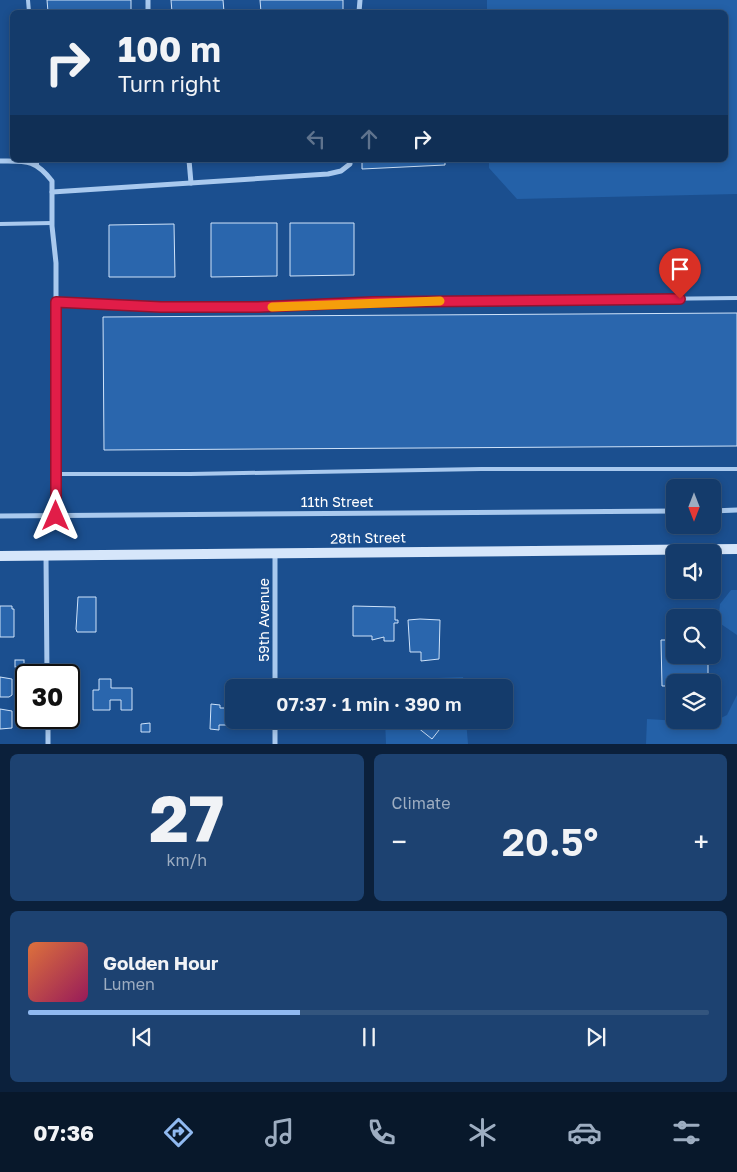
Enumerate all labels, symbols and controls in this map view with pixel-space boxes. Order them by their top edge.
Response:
text: 100 m [118,28,221,70]
icon: right [35,30,100,95]
text: Turn right [118,70,221,97]
icon: left [302,125,330,153]
icon: ahead [355,125,383,153]
icon: right [408,125,436,153]
pin [659,248,701,299]
icon: arrive [666,255,694,283]
north arrow [666,479,721,534]
map controls [666,479,721,729]
position arrow [29,489,81,541]
street label: 11th Street [301,493,373,510]
street label: 28th Street [330,528,406,547]
button: sound [666,544,721,599]
street label: 59th Avenue [255,578,272,662]
button: search [666,609,721,664]
speed limit sign: 30 [15,664,80,729]
button: layers [666,674,721,729]
text: 07:37 · 1 min · 390 m [276,692,462,715]
text: 27 [149,778,224,856]
text: Climate [392,793,451,813]
text: 20.5° [502,819,598,864]
text: − [392,825,407,858]
text: + [694,825,709,858]
text: km/h [166,850,207,870]
text: Golden Hour [103,951,218,974]
text: Lumen [103,974,155,994]
icon: previous [128,1023,156,1051]
icon: pause [355,1023,383,1051]
icon: next [582,1023,610,1051]
icon: directions [161,1115,196,1150]
icon: music [262,1115,297,1150]
icon: phone [364,1115,399,1150]
icon: climate [465,1115,500,1150]
icon: car [567,1115,602,1150]
icon: filters [669,1115,704,1150]
text: 07:36 [33,1119,94,1146]

